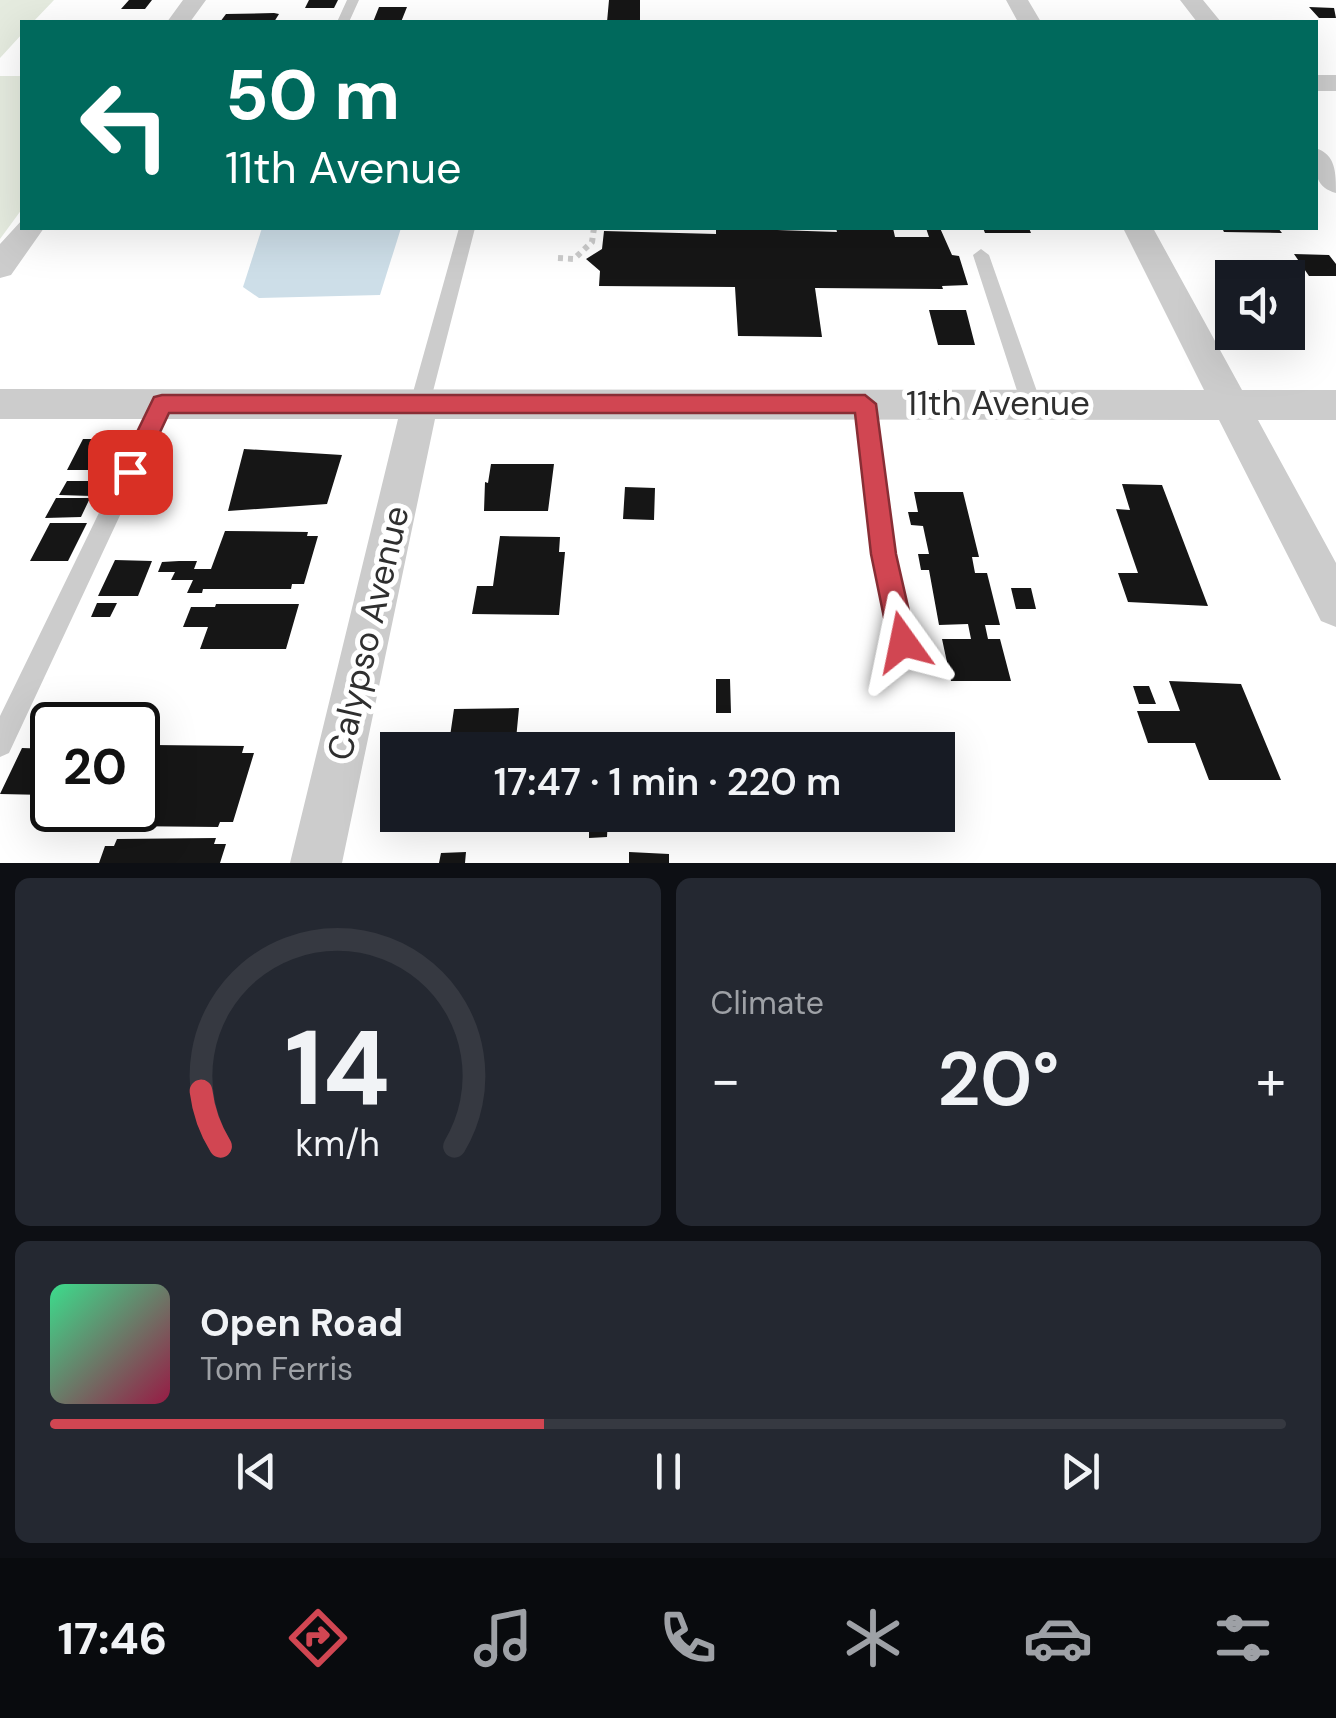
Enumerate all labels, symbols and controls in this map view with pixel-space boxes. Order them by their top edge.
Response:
text: 50 m [225,50,400,141]
icon: left [60,60,190,190]
text: 11th Avenue [225,138,461,197]
map controls [1215,260,1305,350]
button: sound [1215,260,1305,350]
street label: 11th Avenue [906,380,1090,426]
pin [88,430,173,515]
icon: arrive [103,445,158,500]
street label: Calypso Avenue [316,501,420,765]
position arrow [851,590,955,694]
speed limit sign: 20 [30,702,160,832]
text: 17:47 · 1 min · 220 m [494,757,841,807]
text: Climate [711,982,824,1024]
text: 14 [285,1001,390,1136]
text: 20° [937,1031,1059,1128]
text: − [711,1044,741,1116]
text: + [1256,1044,1286,1116]
text: km/h [296,1121,380,1167]
text: Open Road [200,1298,403,1348]
text: Tom Ferris [200,1348,353,1390]
icon: previous [229,1444,284,1499]
icon: pause [641,1444,696,1499]
icon: next [1053,1444,1108,1499]
icon: directions [283,1603,353,1673]
icon: music [468,1603,538,1673]
icon: phone [653,1603,723,1673]
icon: climate [838,1603,908,1673]
icon: car [1023,1603,1093,1673]
icon: filters [1208,1603,1278,1673]
text: 17:46 [58,1609,167,1668]

